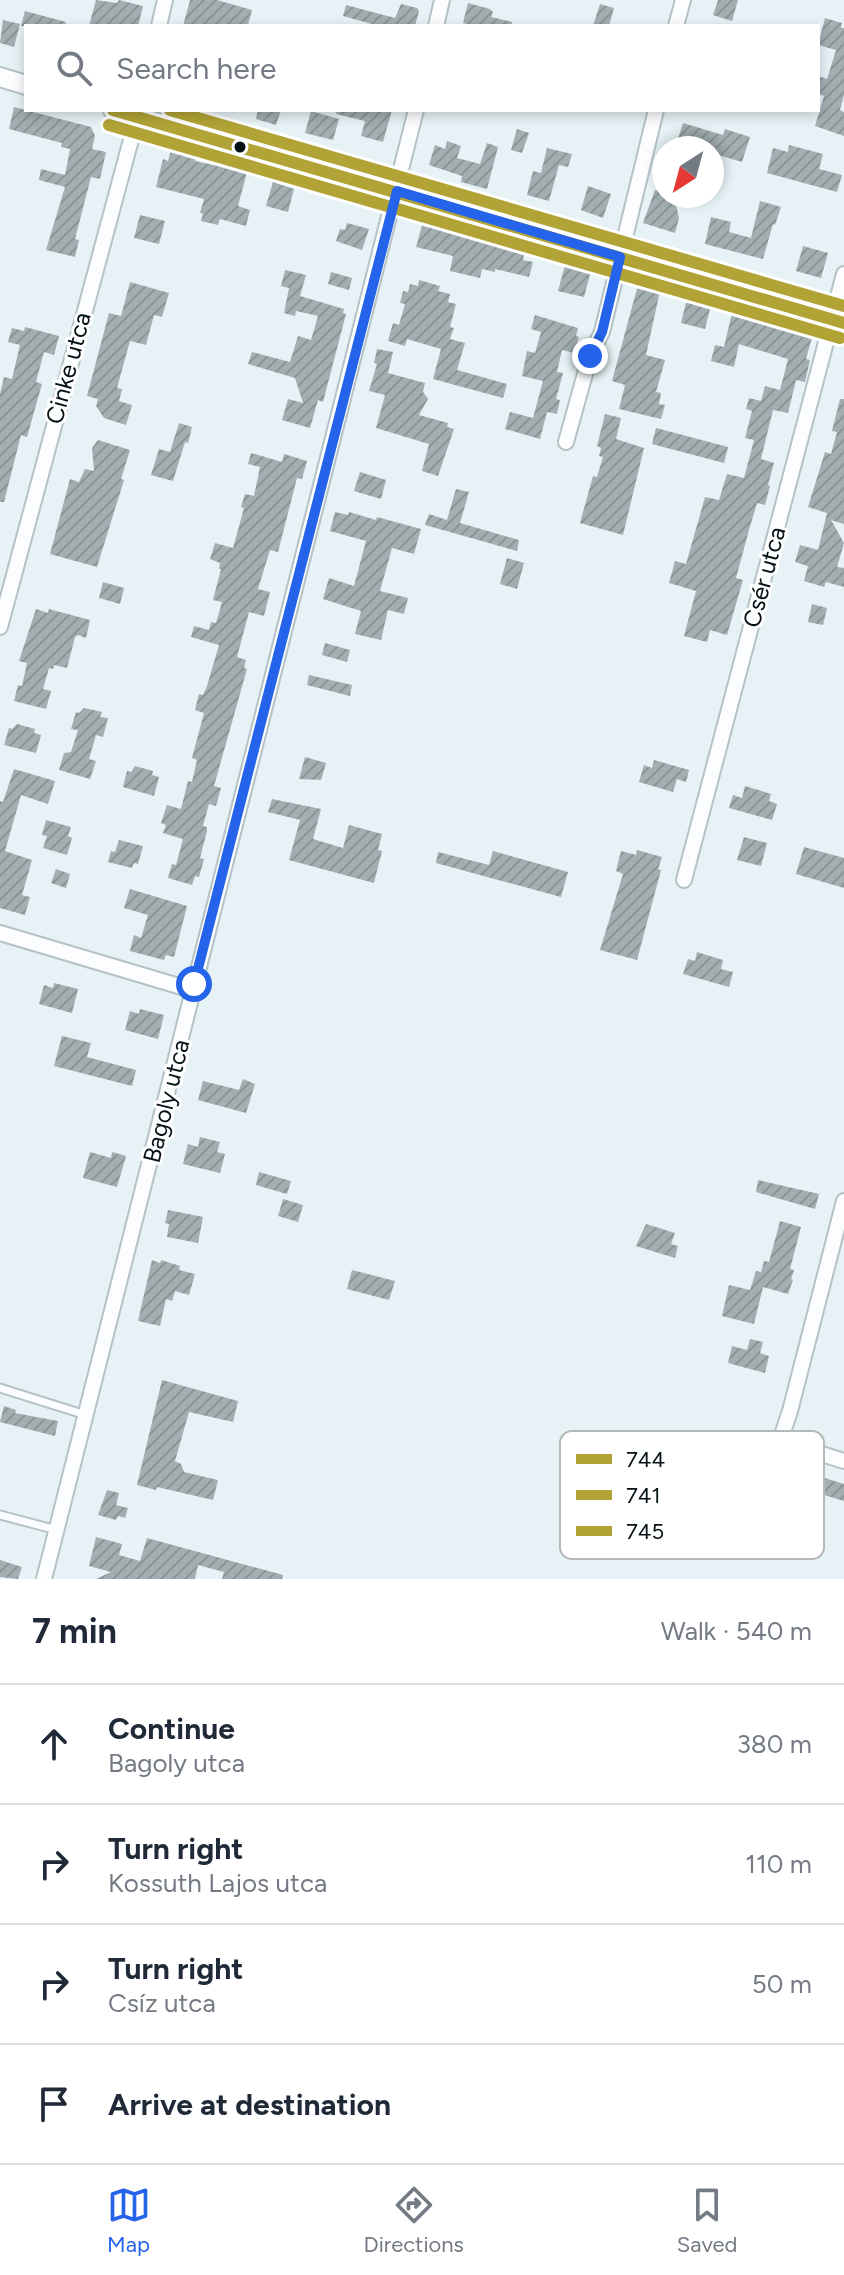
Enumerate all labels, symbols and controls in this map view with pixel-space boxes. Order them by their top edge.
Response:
search box [24,24,820,112]
icon: search [52,46,96,90]
text: Search here [116,50,276,87]
north arrow [652,136,724,208]
unlabelled marker [232,139,248,155]
street label: Cinke utca [39,309,97,427]
route end [572,338,608,374]
street label: Csér utca [737,523,791,631]
route start [176,966,212,1002]
street label: Bagoly utca [137,1036,195,1166]
legend [560,1431,824,1559]
text: 744 [626,1446,665,1473]
text: 741 [626,1482,661,1509]
text: 745 [626,1518,664,1545]
text: 7 min [32,1611,117,1652]
text: Walk · 540 m [661,1615,812,1647]
text: Continue [108,1710,235,1747]
icon: ahead [32,1722,76,1766]
text: 380 m [737,1728,812,1760]
text: Bagoly utca [108,1747,245,1779]
text: Turn right [108,1830,243,1867]
icon: right [32,1842,76,1886]
text: 110 m [745,1848,812,1880]
text: Kossuth Lajos utca [108,1867,327,1899]
text: Turn right [108,1950,243,1987]
icon: right [32,1962,76,2006]
text: 50 m [752,1968,812,2000]
text: Csíz utca [108,1987,216,2019]
icon: arrive [32,2082,76,2126]
text: Arrive at destination [108,2086,391,2123]
tab: Map [107,2183,151,2258]
tab: Directions [364,2183,464,2258]
tab: Saved [677,2183,737,2258]

